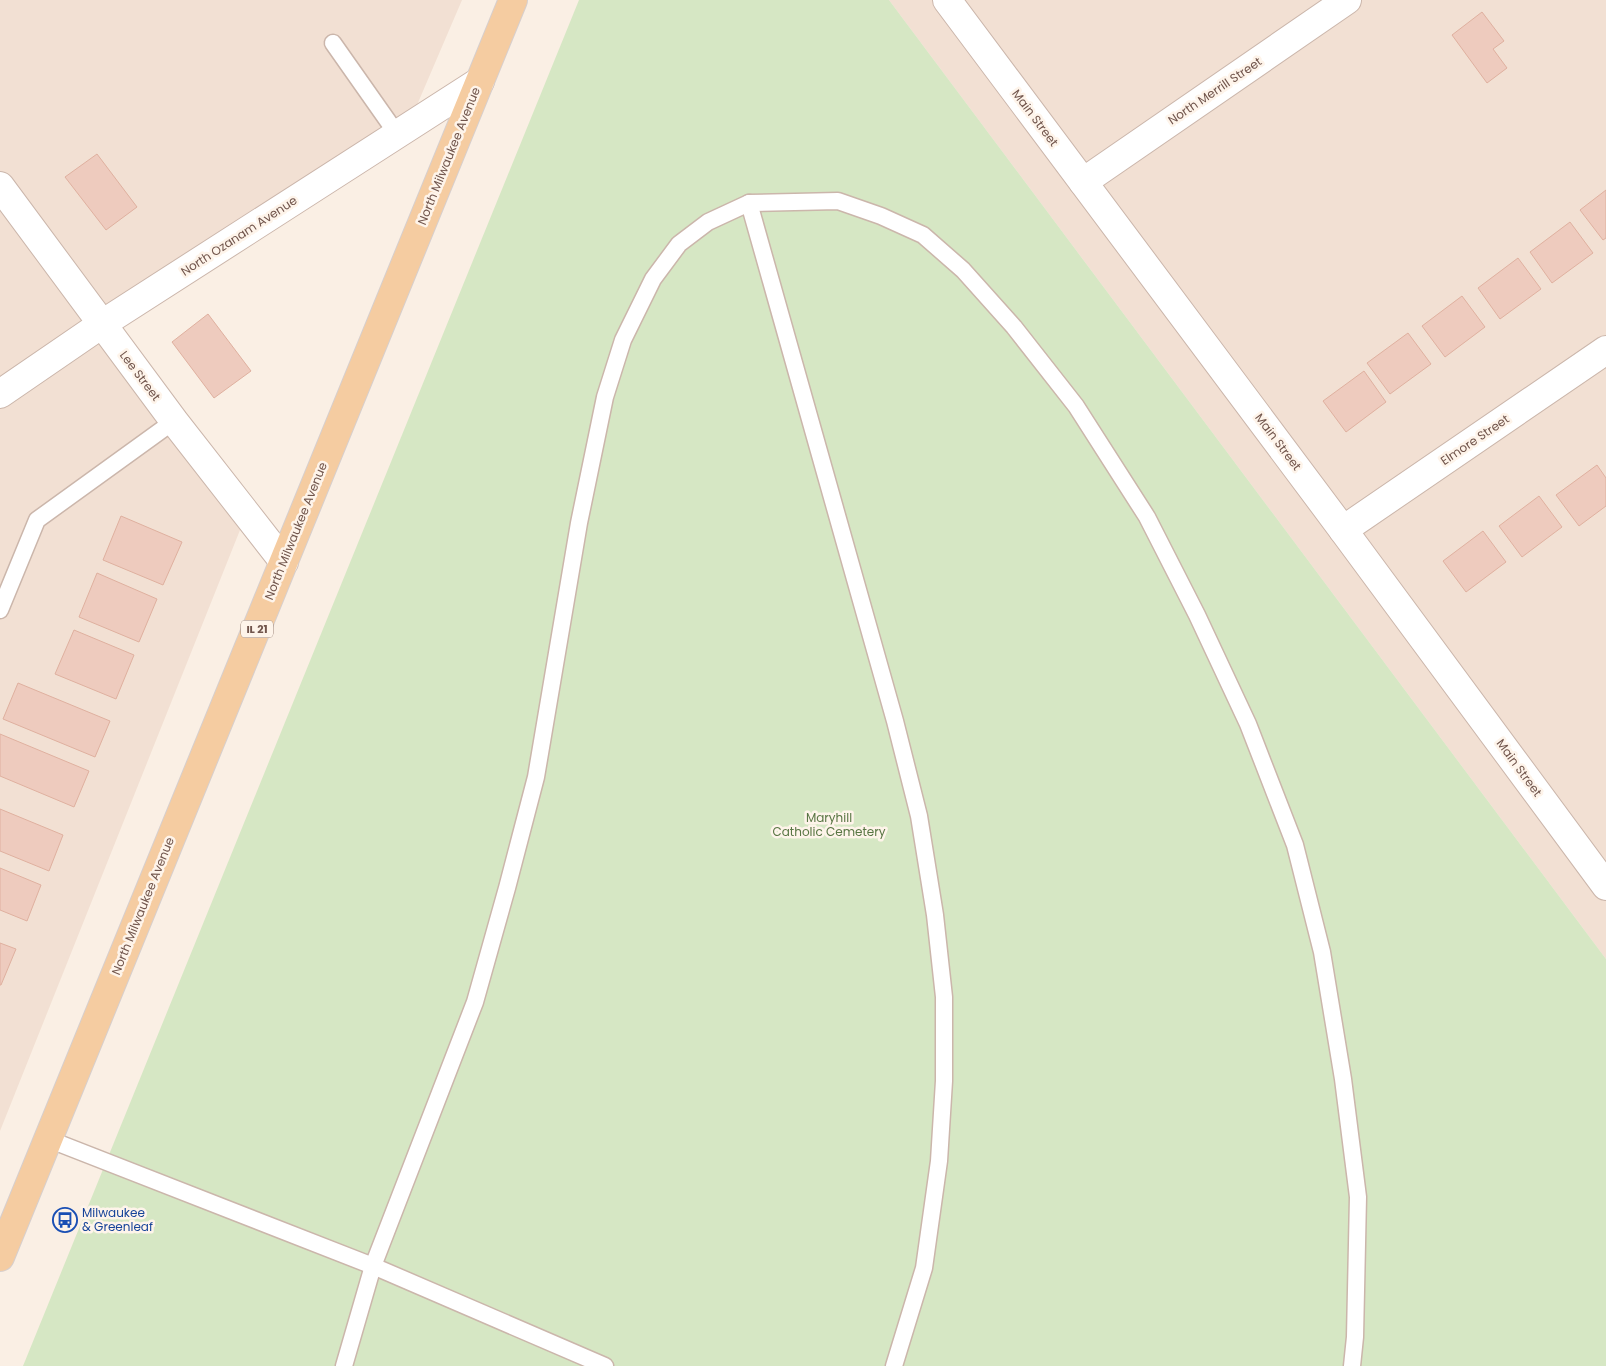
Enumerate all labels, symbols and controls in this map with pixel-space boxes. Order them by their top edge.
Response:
street label: North Merrill Street [1164,53,1265,128]
street label: North Milwaukee Avenue [413,84,484,227]
street label: Main Street [1008,86,1062,150]
street label: North Ozanam Avenue [177,192,300,280]
street label: Lee Street [116,347,165,404]
street label: Main Street [1251,410,1305,474]
street label: Elmore Street [1437,410,1512,469]
street label: North Milwaukee Avenue [260,459,331,602]
road number: IL 21 [241,620,273,638]
street label: Main Street [1493,735,1546,800]
park label: Maryhill Catholic Cemetery [772,809,886,840]
street label: North Milwaukee Avenue [107,834,178,977]
place label: Milwaukee & Greenleaf [82,1204,153,1235]
bus stop icon: Milwaukee & Greenleaf [52,1207,78,1233]

